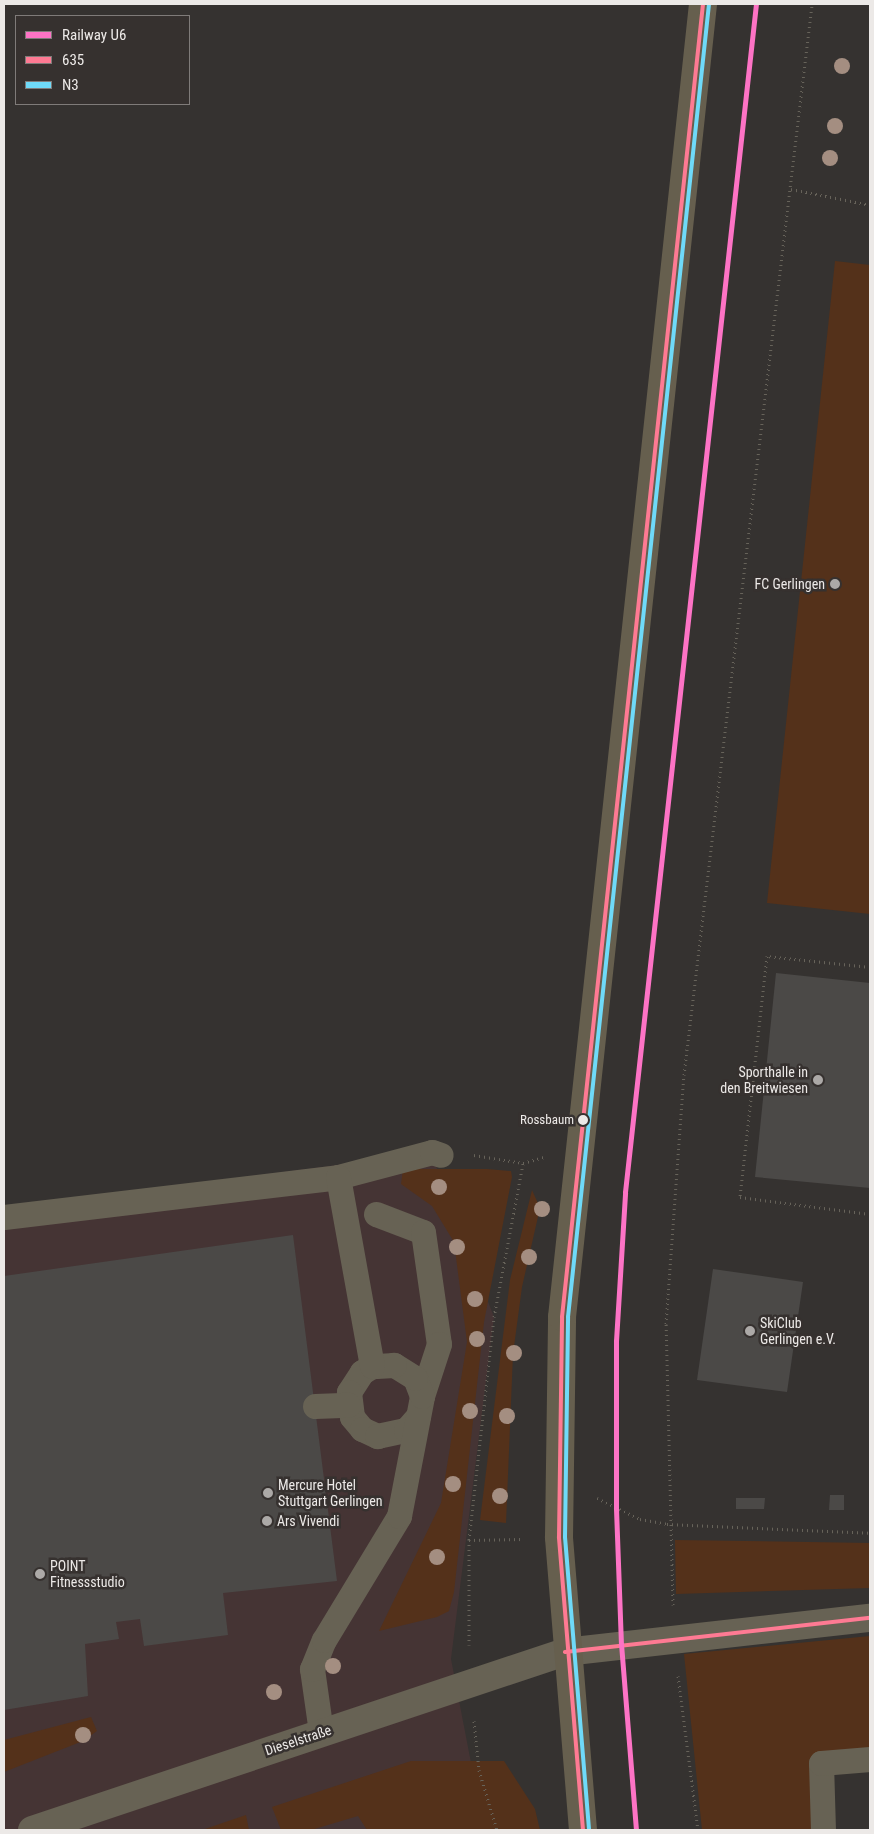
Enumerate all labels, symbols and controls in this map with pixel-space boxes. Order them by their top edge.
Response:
legend [15,15,190,105]
text: Railway U6 [62,26,126,44]
text: 635 [62,51,84,69]
text: N3 [62,76,79,94]
place label: FC Gerlingen [755,576,825,592]
marker: FC Gerlingen [829,578,841,590]
place label: Sporthalle in den Breitwiesen [720,1064,808,1096]
marker: Sporthalle in den Breitwiesen [812,1074,824,1086]
place label: Rossbaum [520,1112,574,1128]
marker: Rossbaum [578,1115,588,1125]
place label: SkiClub Gerlingen e.V. [760,1315,836,1348]
marker: SkiClub Gerlingen e.V. [744,1325,756,1337]
place label: Mercure Hotel Stuttgart Gerlingen [278,1477,383,1510]
marker: Mercure Hotel Stuttgart Gerlingen [262,1487,274,1499]
place label: Ars Vivendi [277,1513,339,1529]
marker: Ars Vivendi [261,1515,273,1527]
place label: POINT Fitnessstudio [50,1558,125,1590]
marker: POINT Fitnessstudio [34,1568,46,1580]
street label: Dieselstraße [263,1721,333,1759]

